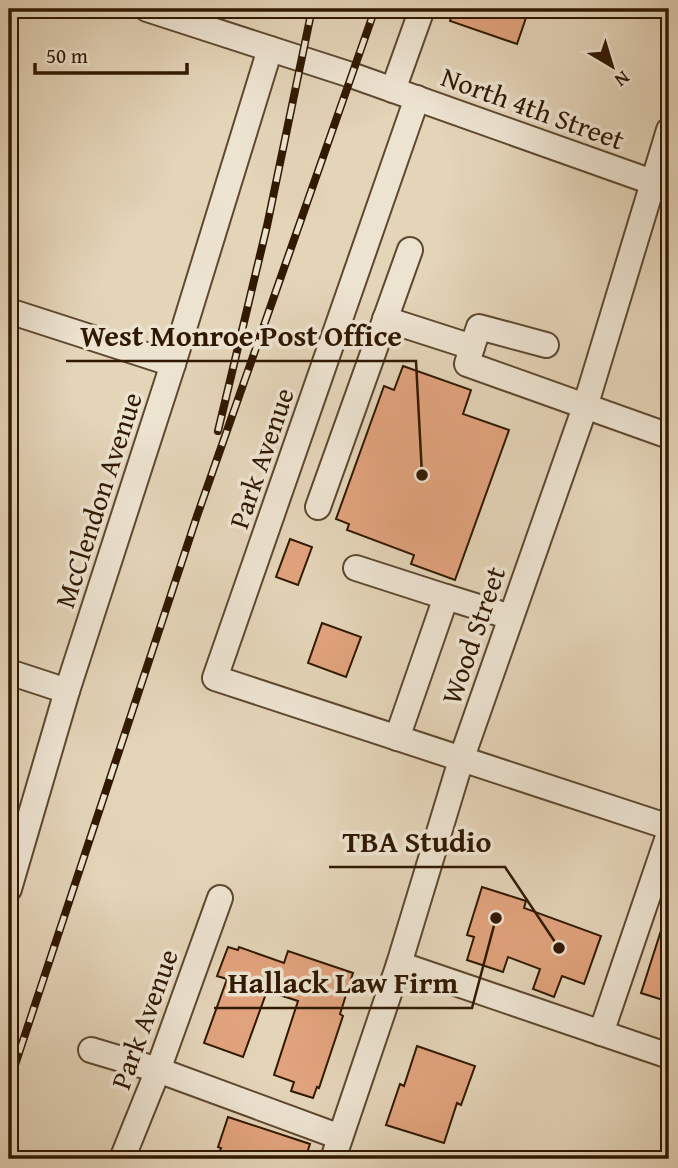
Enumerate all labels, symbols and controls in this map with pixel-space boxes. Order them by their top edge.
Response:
scale bar [35,32,187,76]
north arrow [576,32,646,102]
text: 50 m [46,40,88,71]
street label: North 4th Street [437,59,629,157]
callout: West Monroe Post Office [66,310,416,361]
text: West Monroe Post Office [80,313,402,357]
street label: Park Avenue [217,382,304,534]
street label: McClendon Avenue [43,387,152,613]
street label: Wood Street [430,560,515,709]
callout: TBA Studio [329,816,505,867]
text: TBA Studio [343,819,491,863]
street label: Park Avenue [99,943,188,1095]
callout: Hallack Law Firm [214,957,472,1008]
text: Hallack Law Firm [228,960,458,1004]

